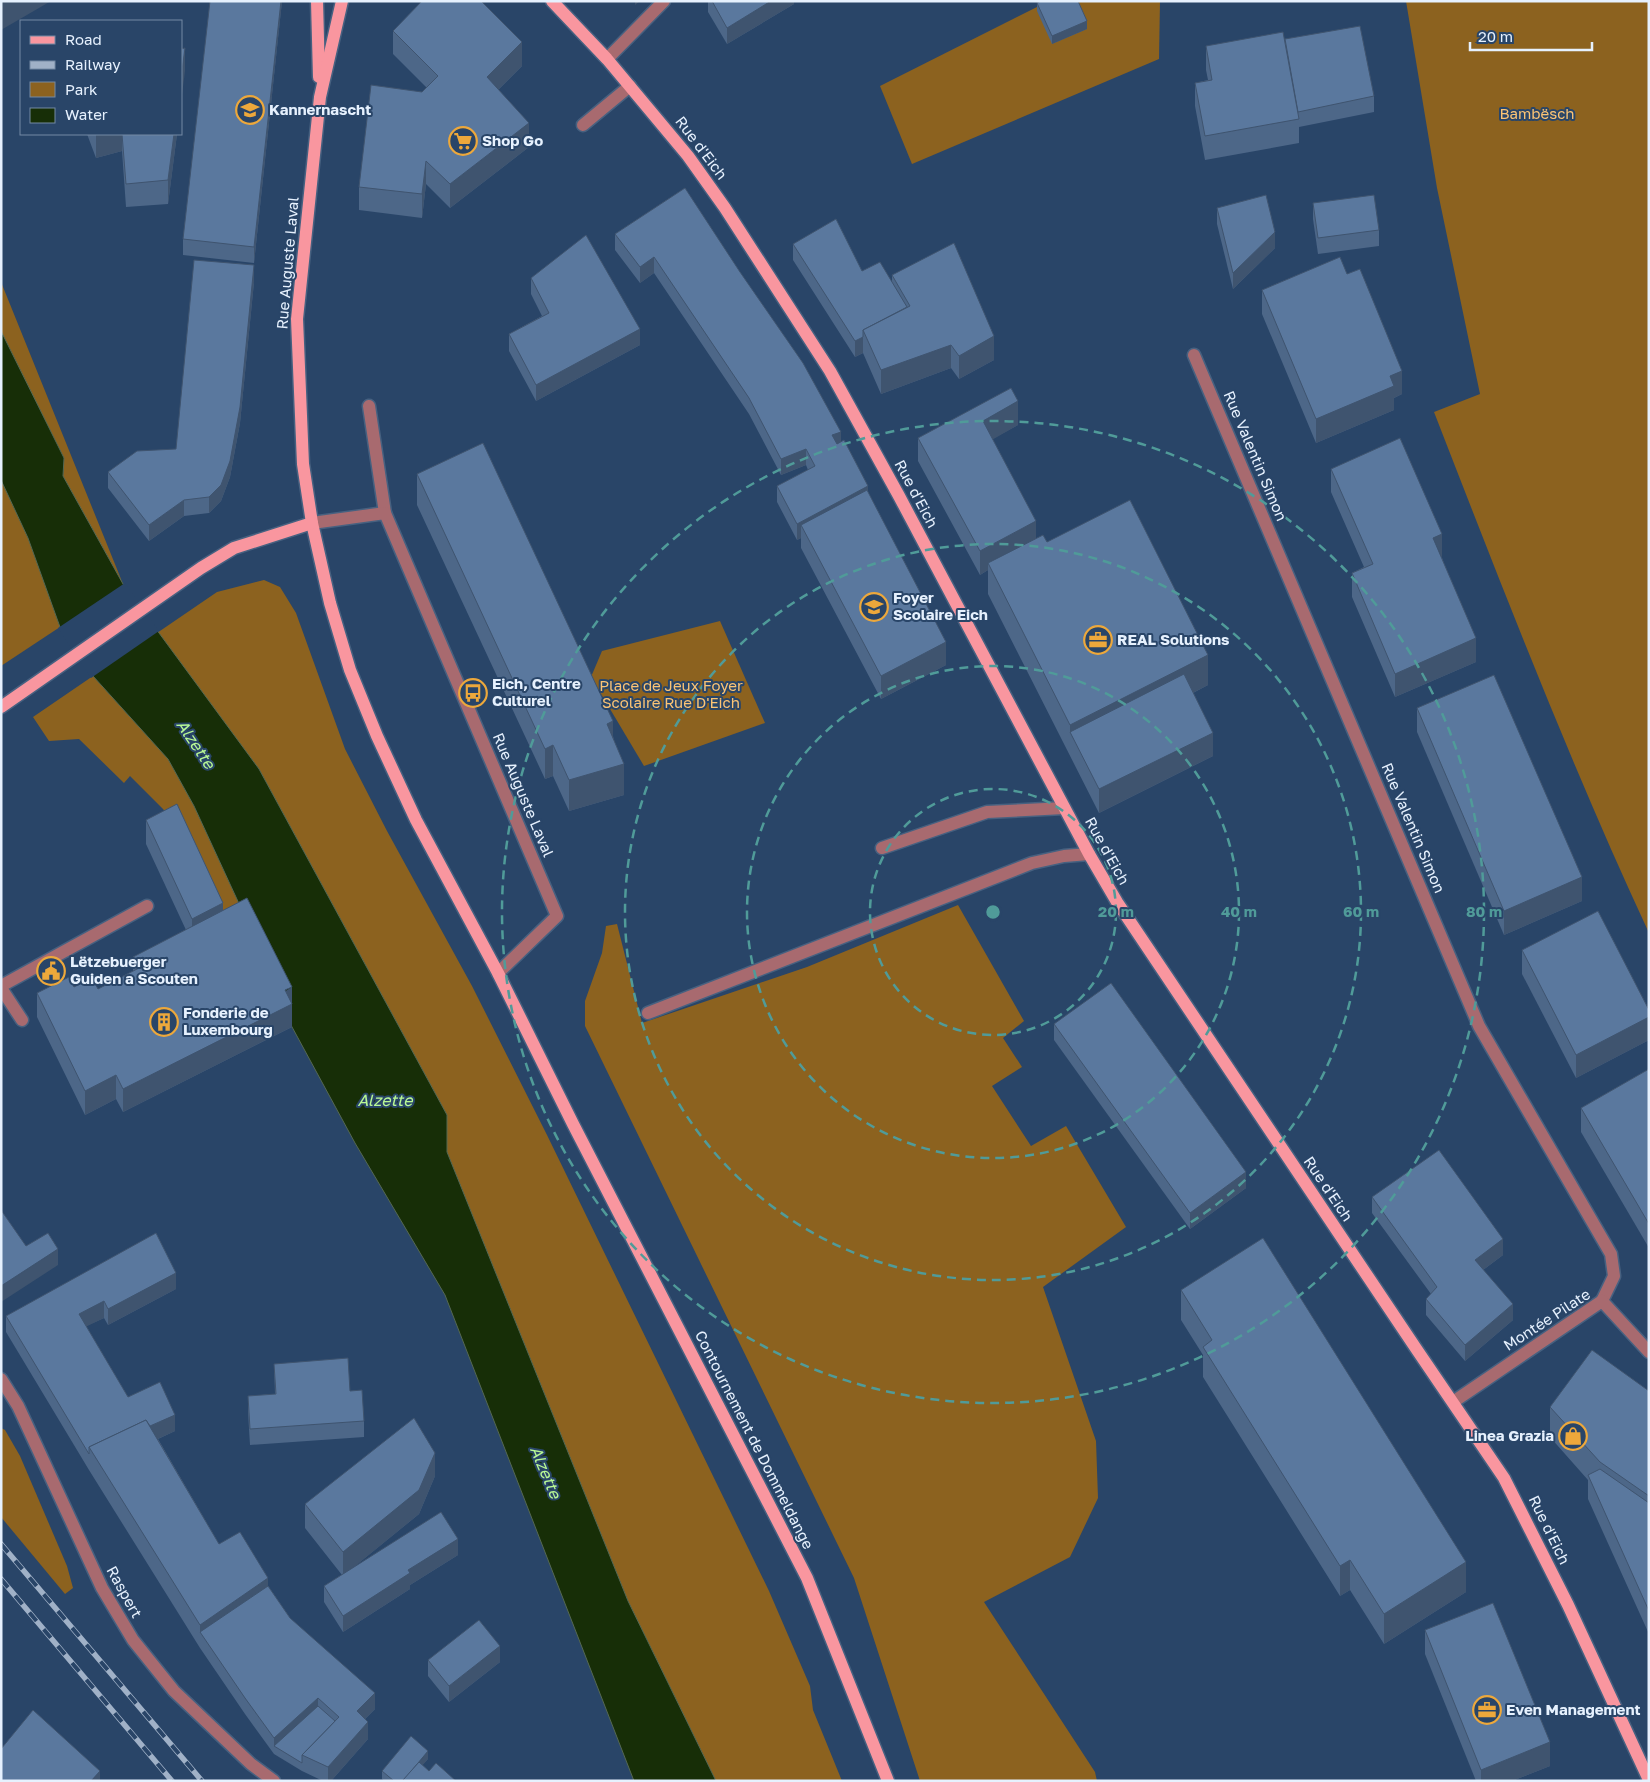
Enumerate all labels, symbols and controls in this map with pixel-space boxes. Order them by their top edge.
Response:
legend [20,20,182,135]
scale bar [1470,20,1592,52]
text: 20 m [1478,27,1513,45]
text: Road [65,30,102,48]
text: Railway [65,55,121,73]
text: Park [65,80,98,98]
school or university icon: Kannernascht [235,95,265,125]
place label: Kannernascht [269,100,371,118]
park label: Bambësch [1499,104,1575,122]
text: Water [65,105,108,123]
street label: Rue d'Eich [672,112,731,183]
supermarket icon: Shop Go [448,126,478,156]
place label: Shop Go [482,131,543,149]
street label: Rue Auguste Laval [272,196,302,330]
street label: Rue Valentin Simon [1220,388,1291,523]
street label: Rue d'Eich [891,456,942,531]
place label: Foyer Scolaire Eich [893,588,988,623]
school or university icon: Foyer Scolaire Eich [859,592,889,622]
office icon: REAL Solutions [1083,625,1113,655]
place label: REAL Solutions [1117,630,1229,648]
place label: Eich, Centre Culturel [492,674,581,709]
park label: Place de Jeux Foyer Scolaire Rue D'Eich [599,676,743,711]
bus stop icon: Eich, Centre Culturel [458,678,488,708]
water label: Alzette [172,716,221,774]
street label: Rue Auguste Laval [490,730,558,860]
street label: Rue Valentin Simon [1378,760,1449,895]
street label: Rue d'Eich [1082,814,1134,887]
text: 20 m [1098,902,1134,920]
text: 40 m [1221,902,1257,920]
text: 60 m [1343,902,1379,920]
text: 80 m [1466,902,1502,920]
centre of rings [984,903,1002,921]
place label: Lëtzebuerger Guiden a Scouten [70,952,198,987]
public building icon: Lëtzebuerger Guiden a Scouten [36,956,66,986]
place label: Fonderie de Luxembourg [183,1003,273,1038]
building icon: Fonderie de Luxembourg [149,1007,179,1037]
water label: Alzette [357,1090,414,1110]
street label: Rue d'Eich [1301,1153,1357,1224]
street label: Montée Pilate [1500,1284,1593,1354]
street label: Contournement de Dommeldange [692,1327,818,1552]
shop icon: Linea Grazia [1558,1421,1588,1451]
place label: Linea Grazia [1465,1426,1554,1444]
water label: Alzette [526,1443,567,1503]
street label: Rue d'Eich [1525,1492,1574,1567]
street label: Raspert [103,1562,146,1621]
office icon: Even Management [1472,1695,1502,1725]
place label: Even Management [1506,1700,1641,1718]

